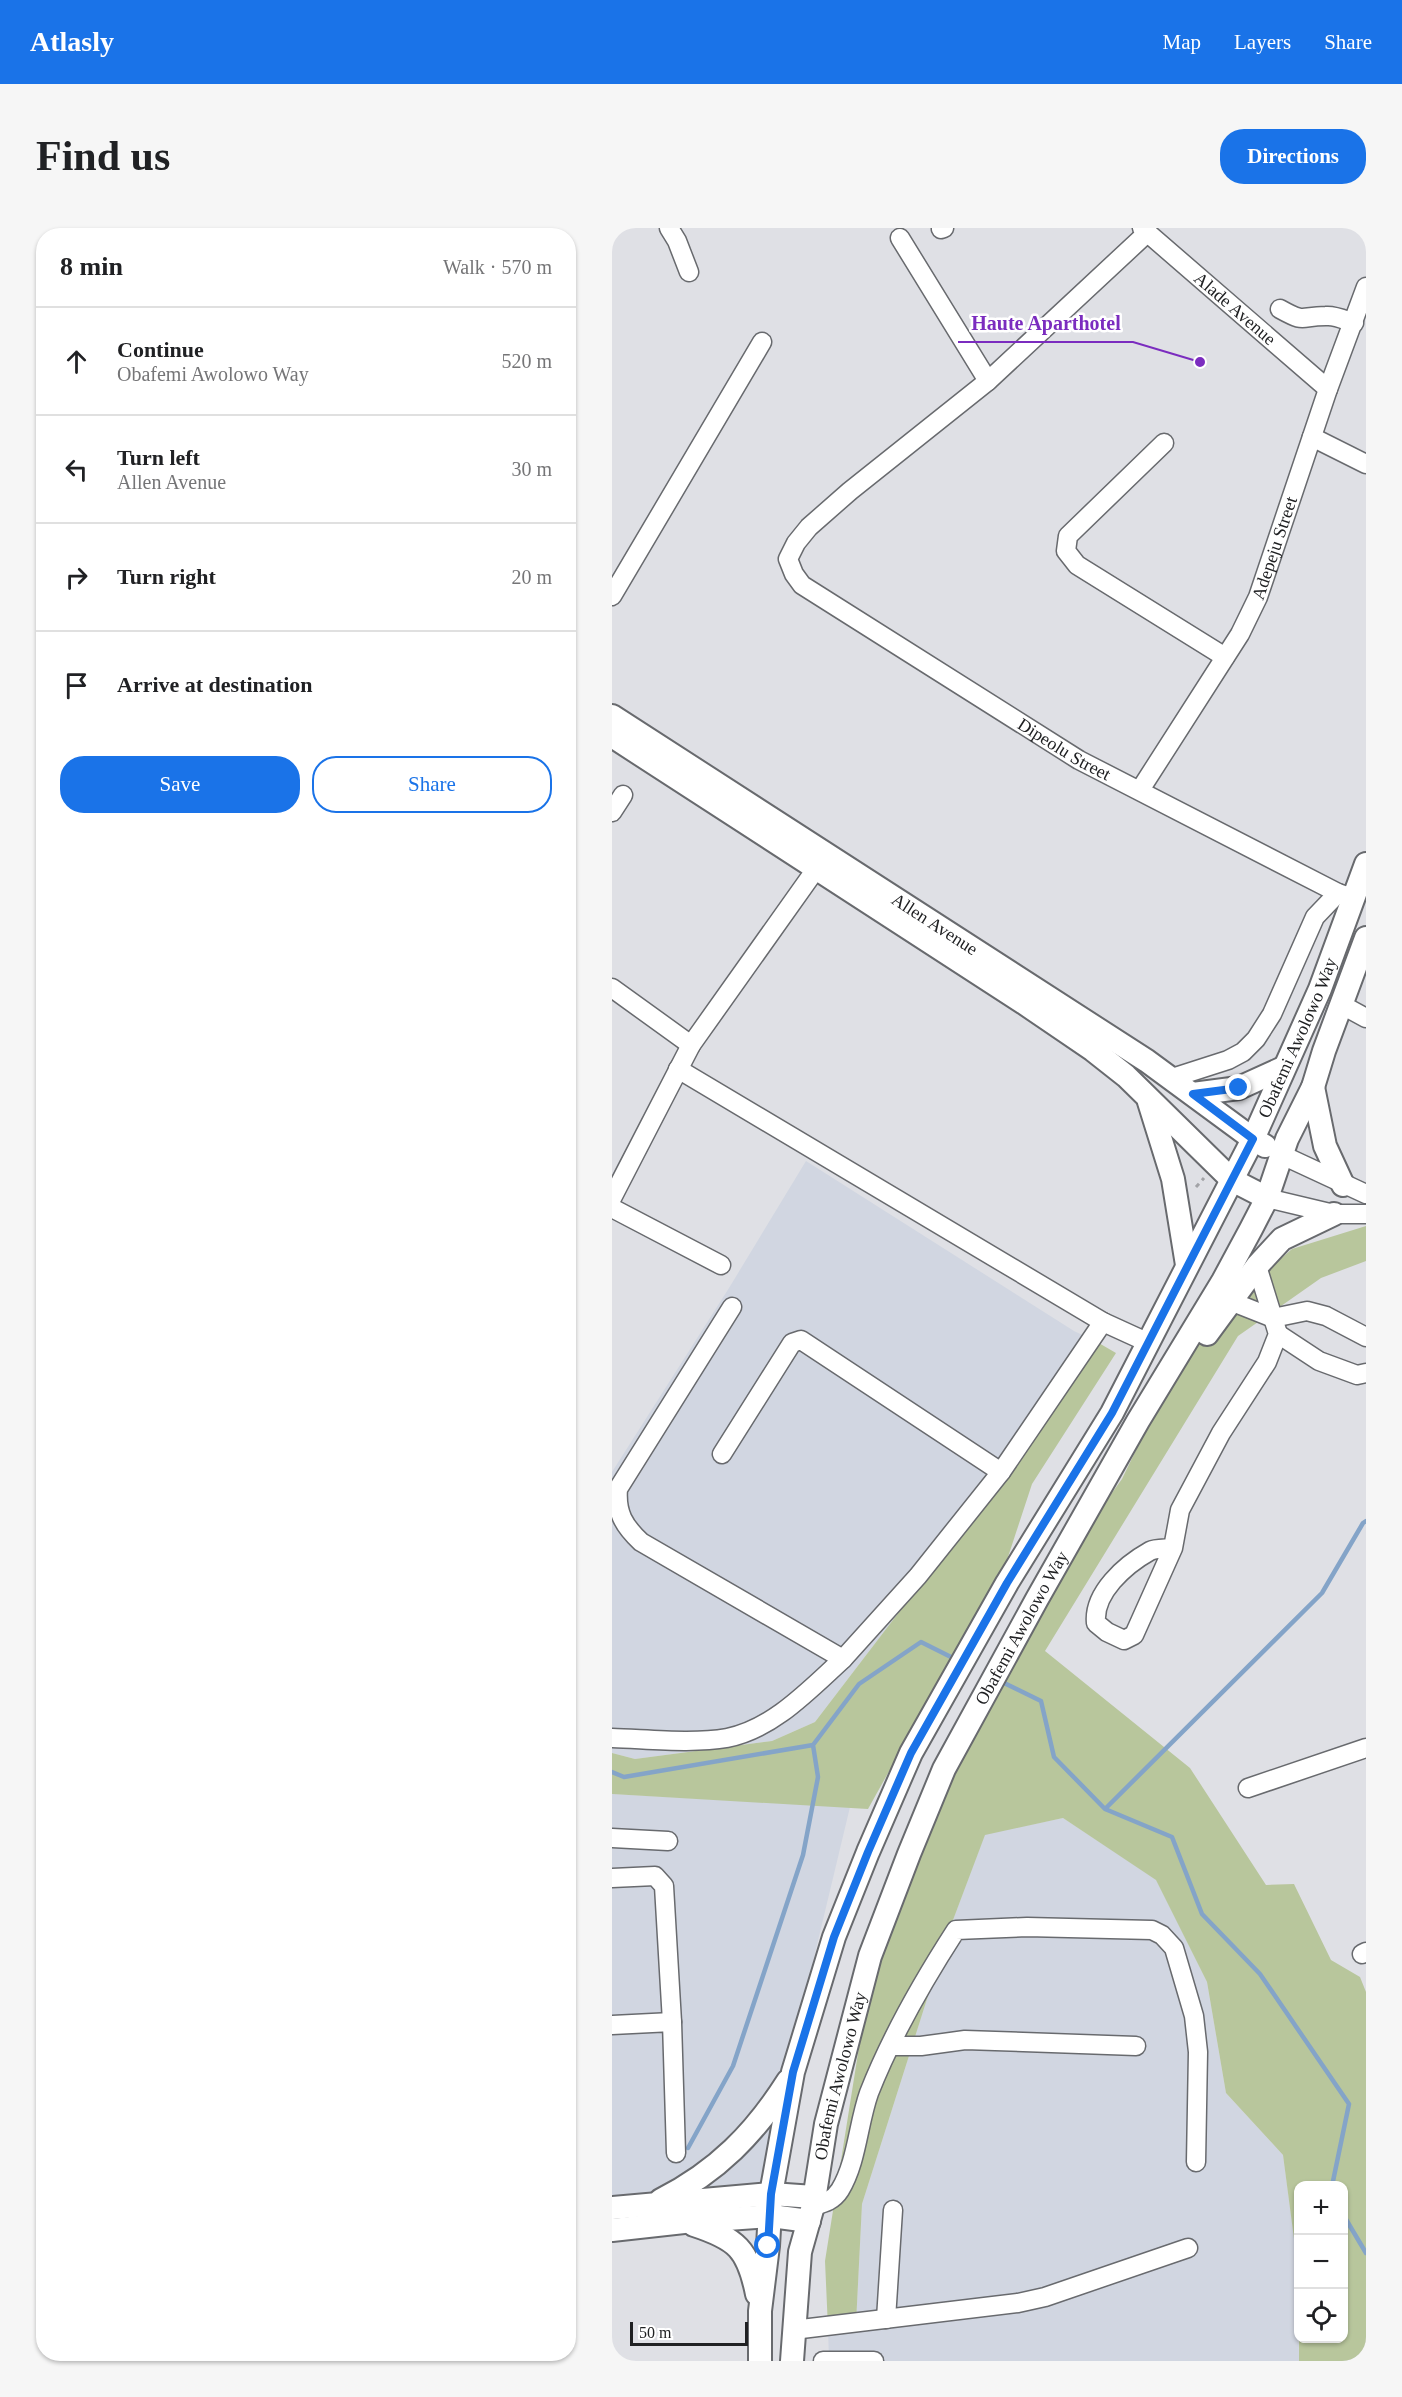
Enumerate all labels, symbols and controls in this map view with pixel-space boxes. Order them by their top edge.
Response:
text: Atlasly [30,26,114,57]
text: Map [1163,30,1201,54]
text: Layers [1234,30,1291,54]
text: Share [1324,30,1372,54]
button: Directions [1220,129,1366,184]
text: Find us [36,133,170,179]
text: 8 min [60,252,123,281]
text: Walk · 570 m [443,256,552,278]
street label: Alade Avenue [1190,268,1280,349]
callout: Haute Aparthotel [958,304,1133,342]
text: Haute Aparthotel [971,312,1121,335]
text: Continue [117,337,204,362]
icon: ahead [60,345,93,378]
text: 520 m [501,350,552,372]
text: Obafemi Awolowo Way [117,363,309,385]
text: Turn left [117,445,200,470]
icon: left [60,453,93,486]
text: 30 m [511,458,552,480]
text: Allen Avenue [117,471,226,493]
street label: Adepeju Street [1248,494,1301,602]
icon: right [60,561,93,594]
text: Turn right [117,564,216,589]
text: 20 m [511,566,552,588]
icon: arrive [60,669,93,702]
text: Arrive at destination [117,672,313,697]
street label: Dipeolu Street [1014,714,1114,784]
button: Save [60,756,300,813]
button: Share [312,756,552,813]
street label: Allen Avenue [888,889,981,959]
street label: Obafemi Awolowo Way [1254,955,1341,1121]
route end [1225,1074,1251,1100]
street label: Obafemi Awolowo Way [971,1547,1072,1708]
street label: Obafemi Awolowo Way [810,1990,870,2162]
map controls [1294,2181,1348,2343]
button: + [1294,2181,1348,2235]
route start [754,2232,780,2258]
button: − [1294,2235,1348,2289]
button: locate [1294,2289,1348,2343]
scale bar [630,2319,748,2346]
text: 50 m [639,2324,671,2341]

